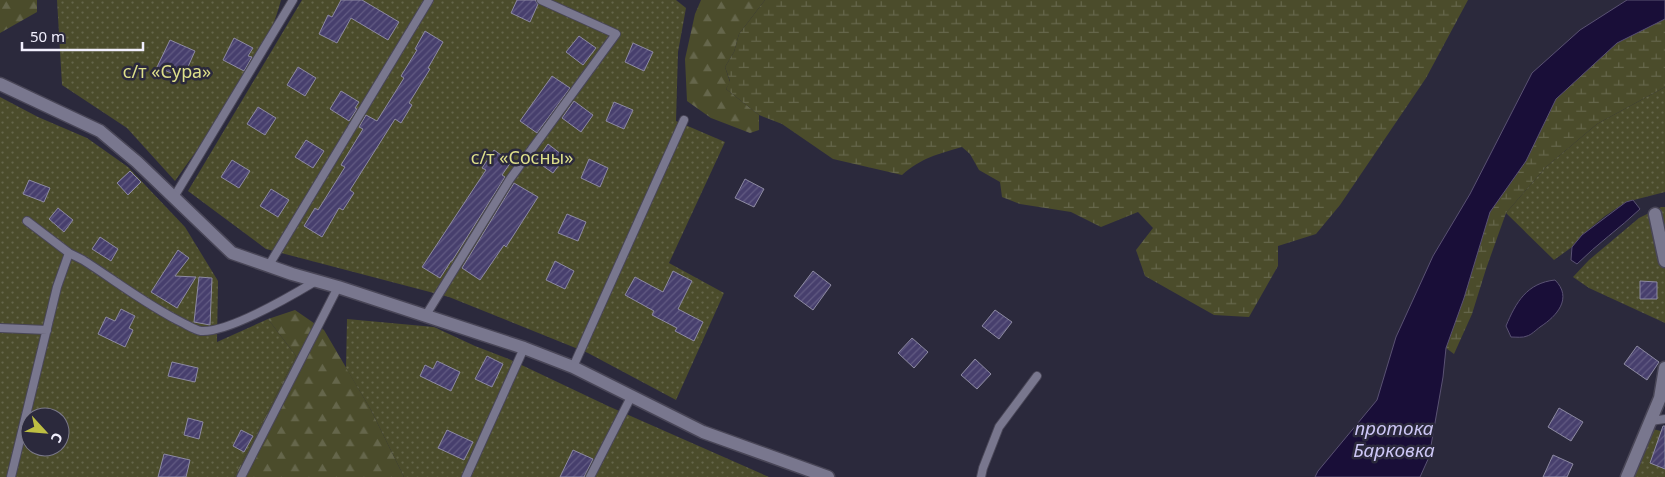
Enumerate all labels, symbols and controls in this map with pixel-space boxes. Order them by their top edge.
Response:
scale bar [22,20,144,52]
text: 50 m [30,26,65,46]
park label: с/т «Сура» [123,59,211,83]
park label: с/т «Сосны» [471,145,573,169]
north arrow [20,407,70,457]
water label: протока Барковка [1353,415,1435,463]
text: С [47,430,68,446]

